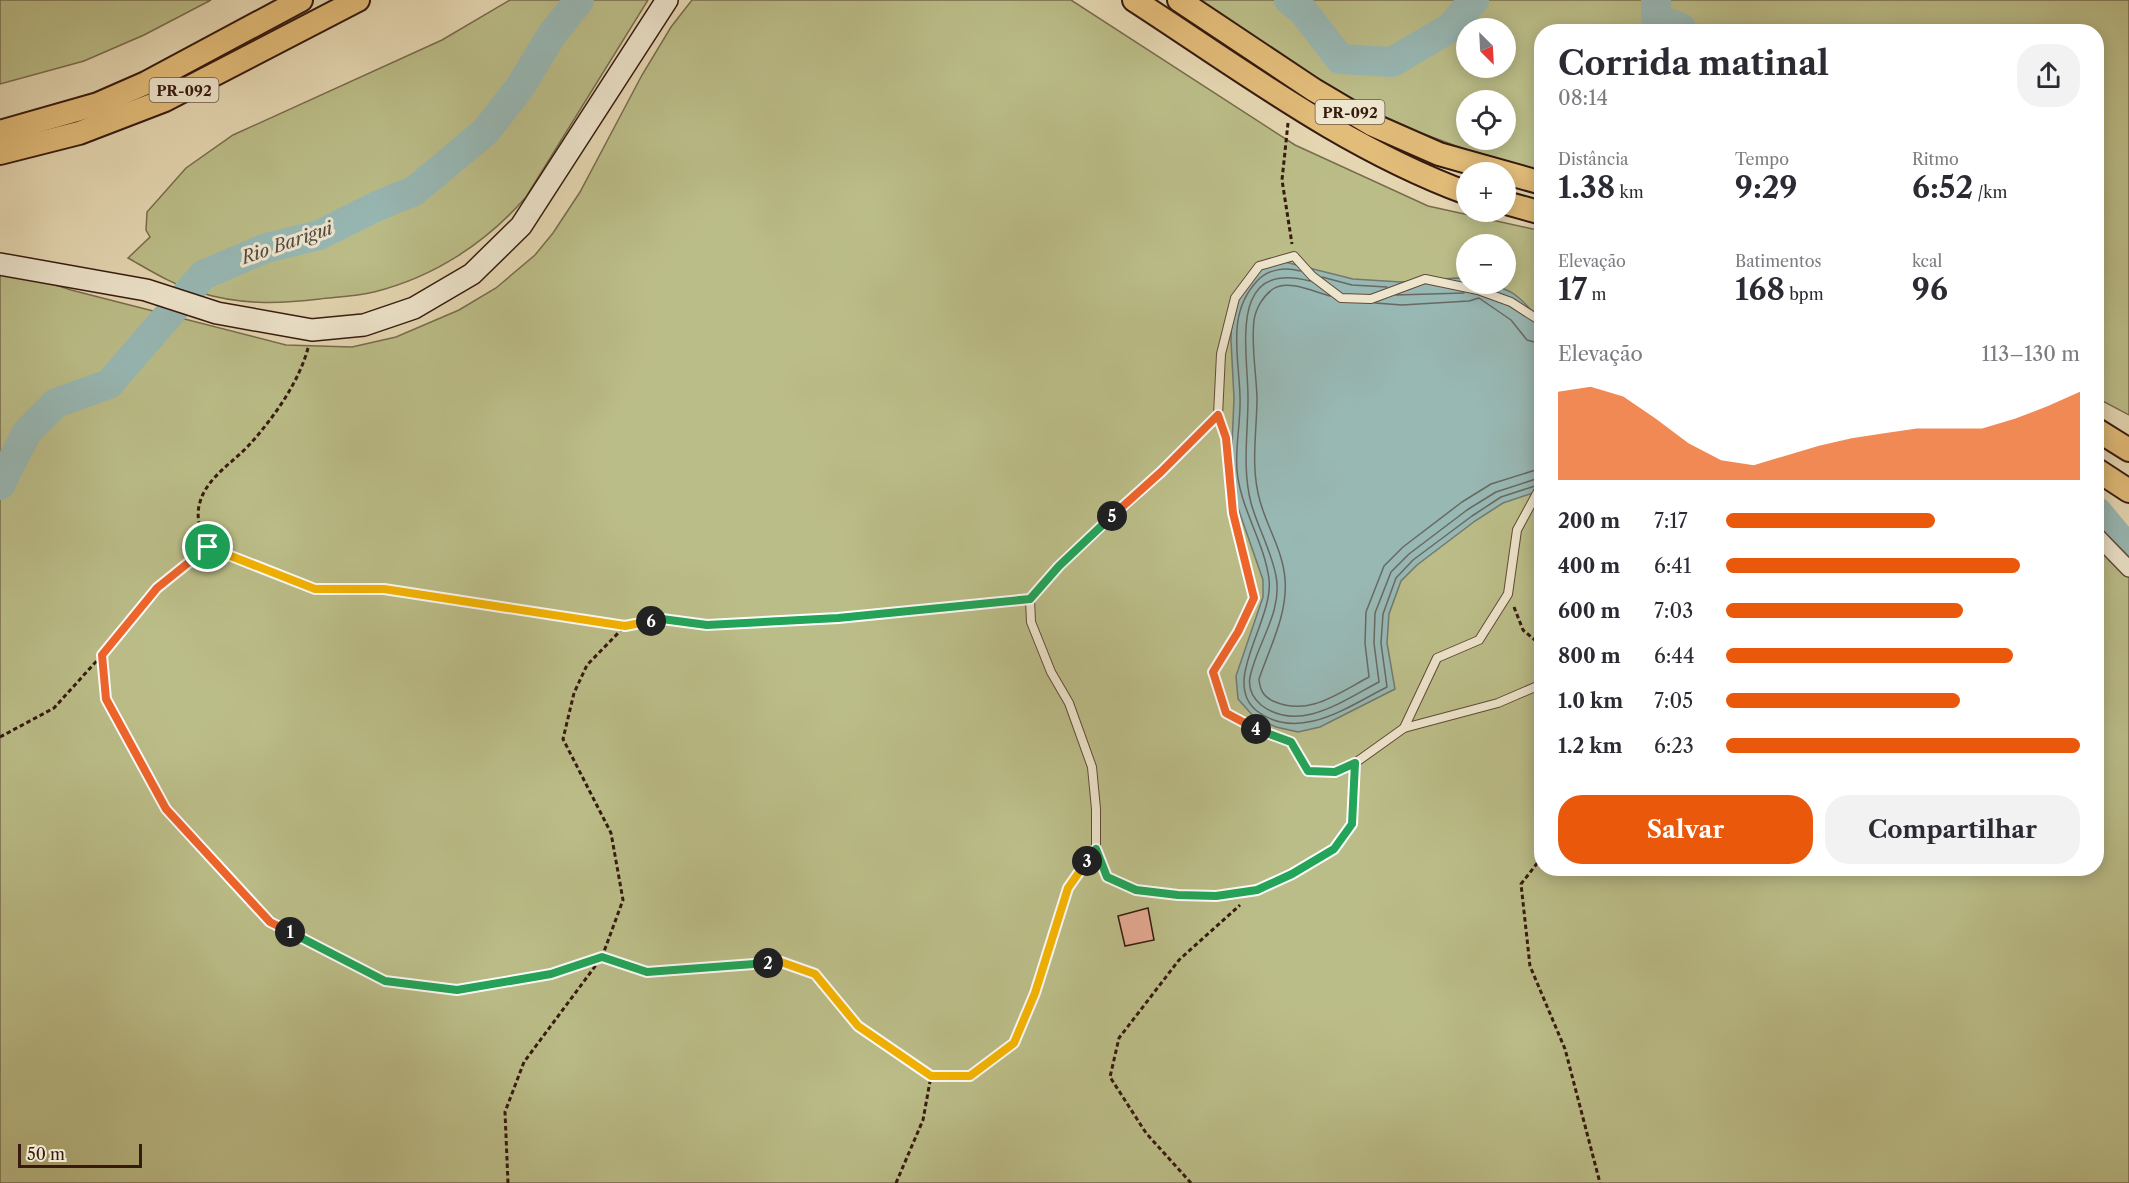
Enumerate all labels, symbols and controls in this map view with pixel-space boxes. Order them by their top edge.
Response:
north arrow [1456,18,1516,78]
map controls [1456,18,1516,294]
text: Corrida matinal [1558,43,1829,84]
button: share [2017,44,2080,107]
road number: PR-092 [150,78,219,102]
text: 08:14 [1558,86,1608,110]
button: locate [1456,90,1516,150]
road number: PR-092 [1316,100,1384,124]
text: Distância [1558,149,1629,169]
text: Tempo [1735,149,1789,169]
text: Ritmo [1912,149,1959,169]
button: + [1456,162,1516,222]
text: 1.38 [1558,169,1615,206]
text: 9:29 [1735,169,1797,206]
text: 6:52 [1912,169,1973,206]
text: km [1615,182,1644,202]
text: /km [1973,182,2007,202]
water label: Rio Barigui [237,217,337,270]
button: − [1456,234,1516,294]
text: Elevação [1558,251,1626,271]
text: Batimentos [1735,251,1821,271]
text: kcal [1912,251,1942,271]
text: 17 [1558,271,1587,308]
text: 168 [1735,271,1785,308]
text: 96 [1912,271,1948,308]
text: m [1587,284,1606,304]
text: bpm [1785,284,1824,304]
text: Elevação [1558,342,1643,366]
text: 113–130 m [1981,342,2080,366]
pin: 5 [1097,501,1127,531]
text: 5 [1108,506,1116,526]
text: 200 m [1558,509,1620,533]
text: 7:17 [1654,509,1688,533]
pin [182,521,233,572]
icon: arrive [191,530,224,563]
text: 400 m [1558,554,1620,578]
text: 6:41 [1654,554,1691,578]
text: 600 m [1558,599,1620,623]
text: 7:03 [1654,599,1693,623]
pin: 6 [636,606,666,636]
text: 6 [646,611,656,631]
text: 800 m [1558,644,1621,668]
text: 6:44 [1654,644,1694,668]
text: 1.0 km [1558,689,1623,713]
text: 7:05 [1654,689,1693,713]
pin: 4 [1241,714,1271,744]
text: 4 [1251,719,1261,739]
text: 1.2 km [1558,734,1622,758]
text: 6:23 [1654,734,1694,758]
button: Salvar [1558,795,1813,864]
button: Compartilhar [1825,795,2080,864]
pin: 3 [1072,846,1102,876]
text: 3 [1082,851,1092,871]
pin: 1 [275,917,305,947]
text: 1 [286,922,294,942]
pin: 2 [753,948,783,978]
text: 2 [763,953,773,973]
scale bar [18,1141,142,1168]
text: 50 m [27,1144,65,1164]

